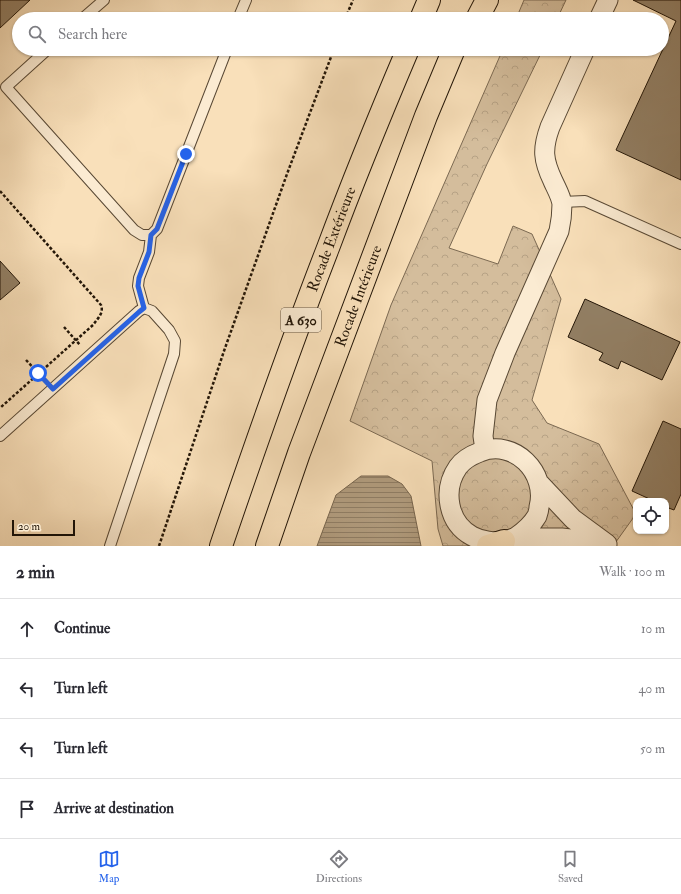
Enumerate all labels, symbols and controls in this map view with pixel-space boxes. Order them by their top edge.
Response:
search box [12,12,669,56]
icon: search [26,23,48,45]
text: Search here [58,25,127,44]
route end [177,145,195,163]
street label: Rocade Extérieure [303,184,360,294]
street label: Rocade Intérieure [330,243,386,350]
road number: A 630 [281,308,321,332]
route start [29,364,47,382]
map controls [633,498,669,534]
button: locate [633,498,669,534]
scale bar [12,518,75,537]
text: 20 m [18,520,40,533]
text: 2 min [16,562,55,583]
text: Walk · 100 m [599,564,665,580]
icon: ahead [16,618,38,640]
text: Continue [54,619,110,638]
text: 10 m [641,621,665,637]
icon: left [16,678,38,700]
text: Turn left [54,679,108,698]
text: 40 m [639,681,665,697]
icon: left [16,738,38,760]
text: Turn left [54,739,108,758]
text: 50 m [640,741,665,757]
icon: arrive [16,798,38,820]
text: Arrive at destination [54,799,174,818]
tab: Map [98,848,120,885]
tab: Directions [316,848,362,885]
tab: Saved [558,848,583,885]

